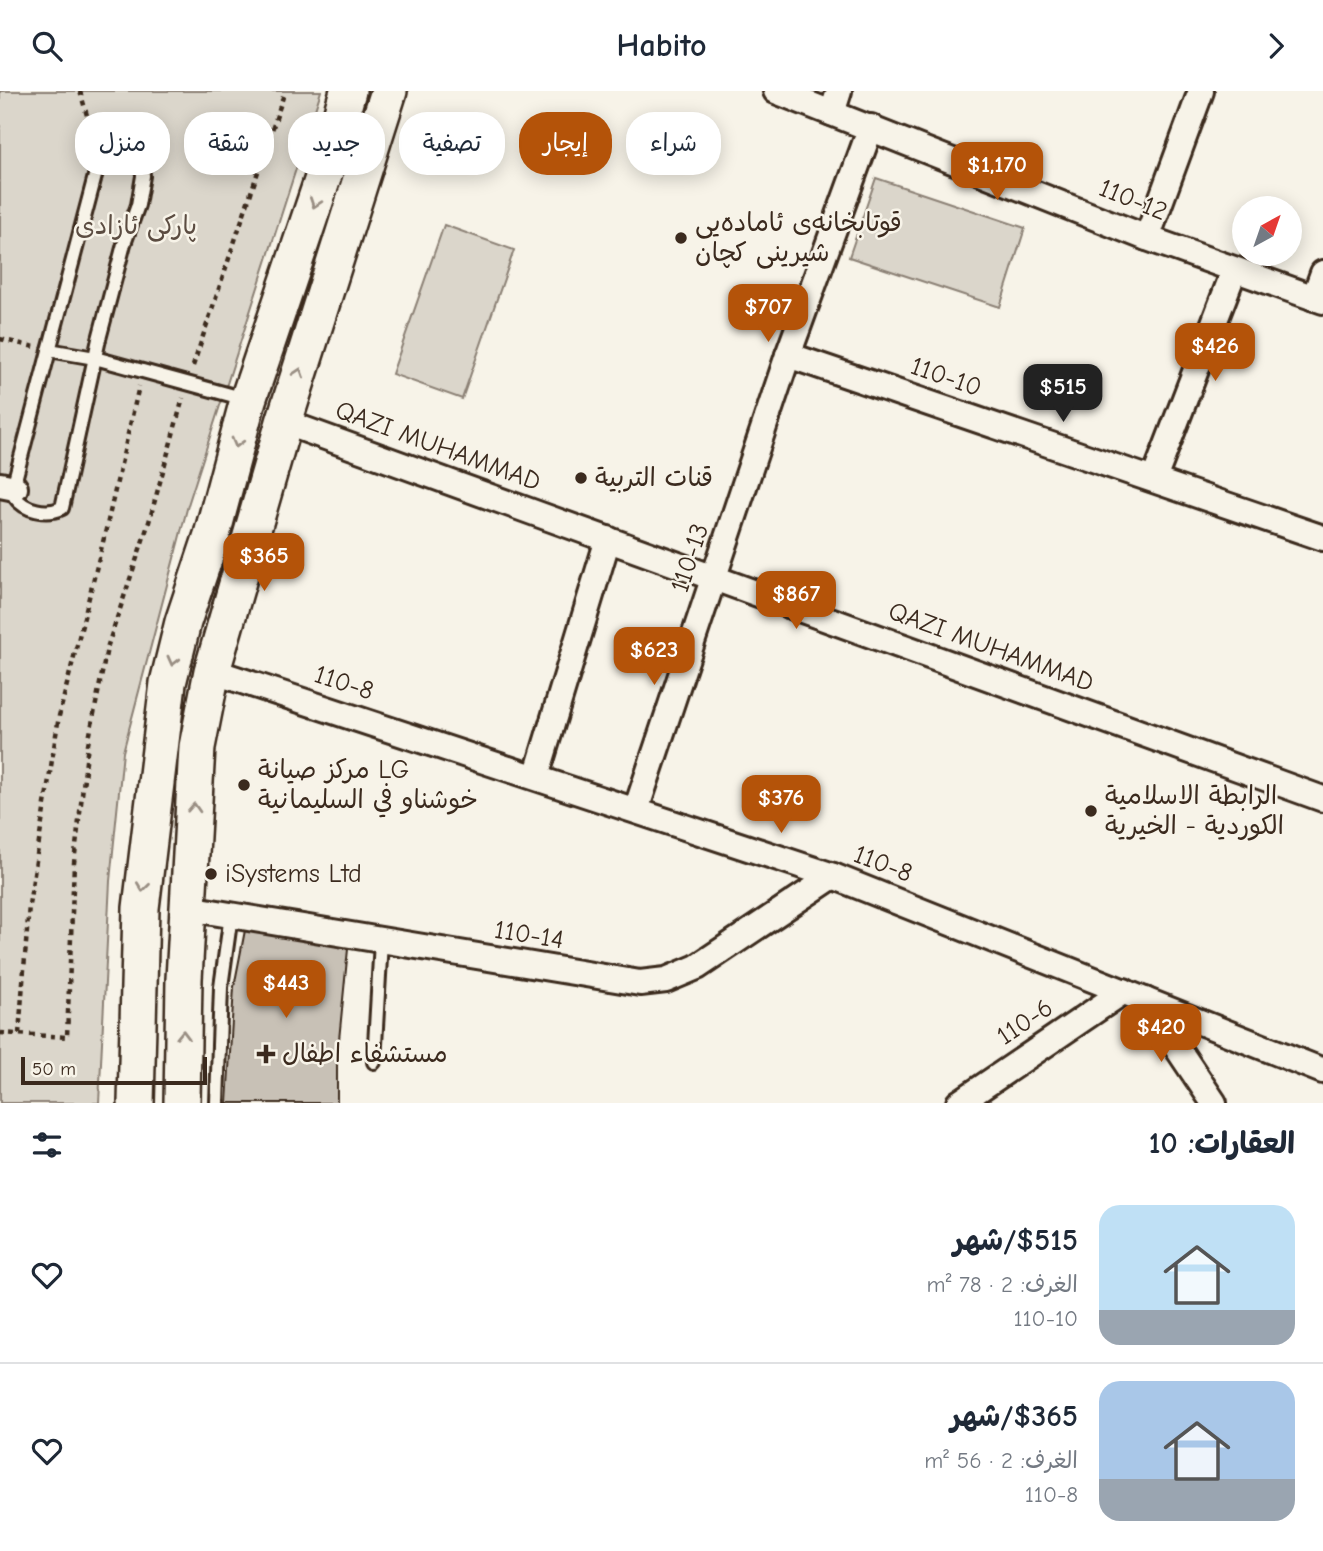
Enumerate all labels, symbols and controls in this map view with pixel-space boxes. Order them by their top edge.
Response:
icon: search [28,27,66,65]
text: Habito [617,27,706,64]
icon: forward [1257,27,1295,65]
chip: منزل [75,112,170,175]
chip: شقة [184,112,274,175]
chip: جديد [288,112,385,175]
chip: تصفية [399,112,505,175]
chip: إيجار [519,112,612,175]
chip: شراء [626,112,721,175]
pin: $1,170 [940,143,1054,202]
text: $1,170 [967,151,1027,178]
street label: 110-12 [1095,173,1171,227]
north arrow [1232,196,1302,266]
map controls [1232,196,1302,266]
one-way arrow [309,197,323,209]
place label: قوتابخانەی ئامادەیی شیرینی کچان [695,208,902,269]
park label: پارکی ئازادی [75,211,197,242]
marker: قوتابخانەی ئامادەیی شیرینی کچان [673,230,689,246]
pin: $707 [727,285,809,344]
text: $707 [744,293,792,320]
pin: $426 [1174,323,1256,383]
text: $426 [1191,332,1239,359]
street label: 110-10 [907,351,985,403]
pin: $515 [1022,365,1104,424]
one-way arrow [291,368,305,380]
text: $515 [1039,373,1087,400]
street label: QAZI MUHAMMAD [331,395,545,497]
one-way arrow [230,437,245,449]
place label: قنات التربیة [595,463,713,493]
marker: قنات التربیة [573,470,589,486]
street label: 110-13 [665,520,715,596]
pin: $365 [223,533,305,593]
text: $365 [239,542,289,569]
pin: $867 [755,571,837,631]
text: $867 [772,580,820,607]
street label: QAZI MUHAMMAD [884,596,1098,698]
pin: $623 [613,627,695,687]
text: $623 [630,636,678,663]
one-way arrow [167,655,181,667]
street label: 110-8 [311,659,377,707]
place label: مركز صيانة LG خوشناو في السليمانية [258,755,478,818]
pin: $376 [740,775,822,835]
marker: مركز صيانة LG خوشناو في السليمانية [236,777,252,793]
place label: الرابطة الاسلامية الكوردية - الخيرية [1105,781,1284,841]
text: $376 [758,784,804,811]
one-way arrow [186,802,201,813]
marker: الرابطة الاسلامية الكوردية - الخيرية [1083,803,1099,819]
street label: 110-8 [849,839,917,889]
place label: iSystems Ltd [225,859,362,889]
marker: iSystems Ltd [203,866,219,882]
one-way arrow [136,881,151,892]
street label: 110-14 [492,915,566,955]
pin: $443 [245,961,327,1020]
text: $443 [263,969,309,996]
street label: 110-6 [991,993,1059,1051]
pin: $420 [1120,1005,1202,1064]
text: $420 [1136,1013,1186,1040]
one-way arrow [176,1029,191,1040]
place label: مستشفاء اطفال [282,1039,448,1069]
marker: مستشفاء اطفال [256,1044,276,1064]
scale bar [21,1054,206,1086]
text: 50 m [32,1058,76,1080]
icon: filters [28,1126,66,1164]
text: العقارات: 10 [1149,1126,1295,1161]
text: $515/شهر [953,1223,1078,1258]
icon: home [1155,1233,1239,1317]
icon: heart [28,1256,66,1294]
text: الغرف: 2 · 78 m² [927,1271,1078,1298]
text: 110-10 [1013,1305,1078,1332]
text: $365/شهر [951,1399,1078,1434]
icon: home [1155,1409,1239,1493]
icon: heart [28,1432,66,1470]
text: الغرف: 2 · 56 m² [924,1447,1078,1474]
text: 110-8 [1025,1481,1078,1508]

